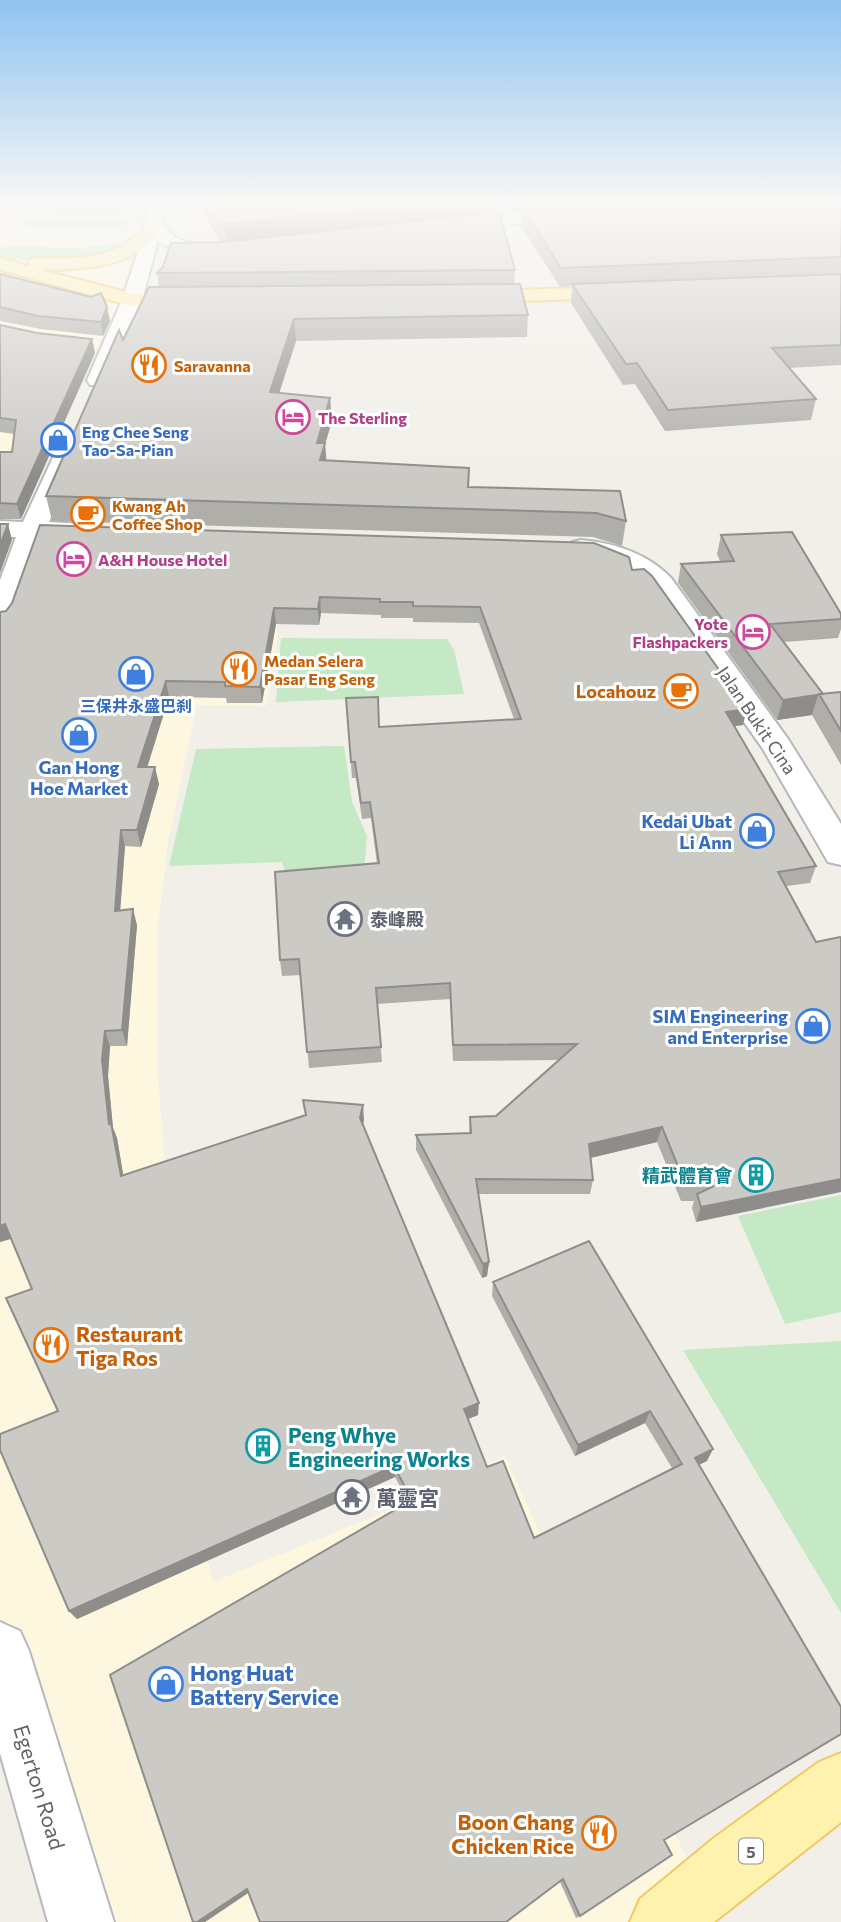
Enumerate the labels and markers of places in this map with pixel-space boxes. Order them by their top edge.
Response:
restaurant icon: Saravanna [130,346,168,384]
place label: Saravanna [174,356,251,375]
hotel icon: The Sterling [274,398,312,436]
place label: The Sterling [318,408,407,427]
shop icon: Eng Chee Seng Tao-Sa-Pian [39,421,77,459]
place label: Eng Chee Seng Tao-Sa-Pian [82,422,189,459]
cafe icon: Kwang Ah Coffee Shop [69,495,107,533]
place label: Kwang Ah Coffee Shop [112,496,203,533]
hotel icon: A&H House Hotel [55,540,93,578]
place label: A&H House Hotel [98,550,227,569]
hotel icon: Yote Flashpackers [734,613,772,651]
place label: Yote Flashpackers [633,614,728,651]
restaurant icon: Medan Selera Pasar Eng Seng [220,650,258,688]
place label: Medan Selera Pasar Eng Seng [264,651,375,688]
shop icon: 三保井永盛巴刹 [117,655,155,693]
cafe icon: Locahouz [662,672,700,710]
place label: Locahouz [576,680,656,702]
place label: 三保井永盛巴刹 [80,696,192,715]
shop icon: Gan Hong Hoe Market [60,716,98,754]
place label: Gan Hong Hoe Market [30,756,128,799]
place label: Kedai Ubat Li Ann [641,810,732,853]
shop icon: Kedai Ubat Li Ann [738,812,776,850]
temple icon: 泰峰殿 [326,900,364,938]
place label: 泰峰殿 [370,908,424,930]
place label: SIM Engineering and Enterprise [653,1005,788,1048]
shop icon: SIM Engineering and Enterprise [794,1007,832,1045]
building icon: 精武體育會 [737,1156,775,1194]
place label: 精武體育會 [642,1164,733,1186]
place label: Restaurant Tiga Ros [76,1321,183,1370]
restaurant icon: Restaurant Tiga Ros [32,1326,70,1364]
place label: Peng Whye Engineering Works [288,1422,470,1471]
building icon: Peng Whye Engineering Works [244,1427,282,1465]
temple icon: 萬靈宮 [333,1478,371,1516]
place label: 萬靈宮 [376,1485,439,1510]
place label: Hong Huat Battery Service [190,1660,339,1709]
shop icon: Hong Huat Battery Service [147,1665,185,1703]
place label: Boon Chang Chicken Rice [451,1809,574,1858]
restaurant icon: Boon Chang Chicken Rice [580,1814,618,1852]

